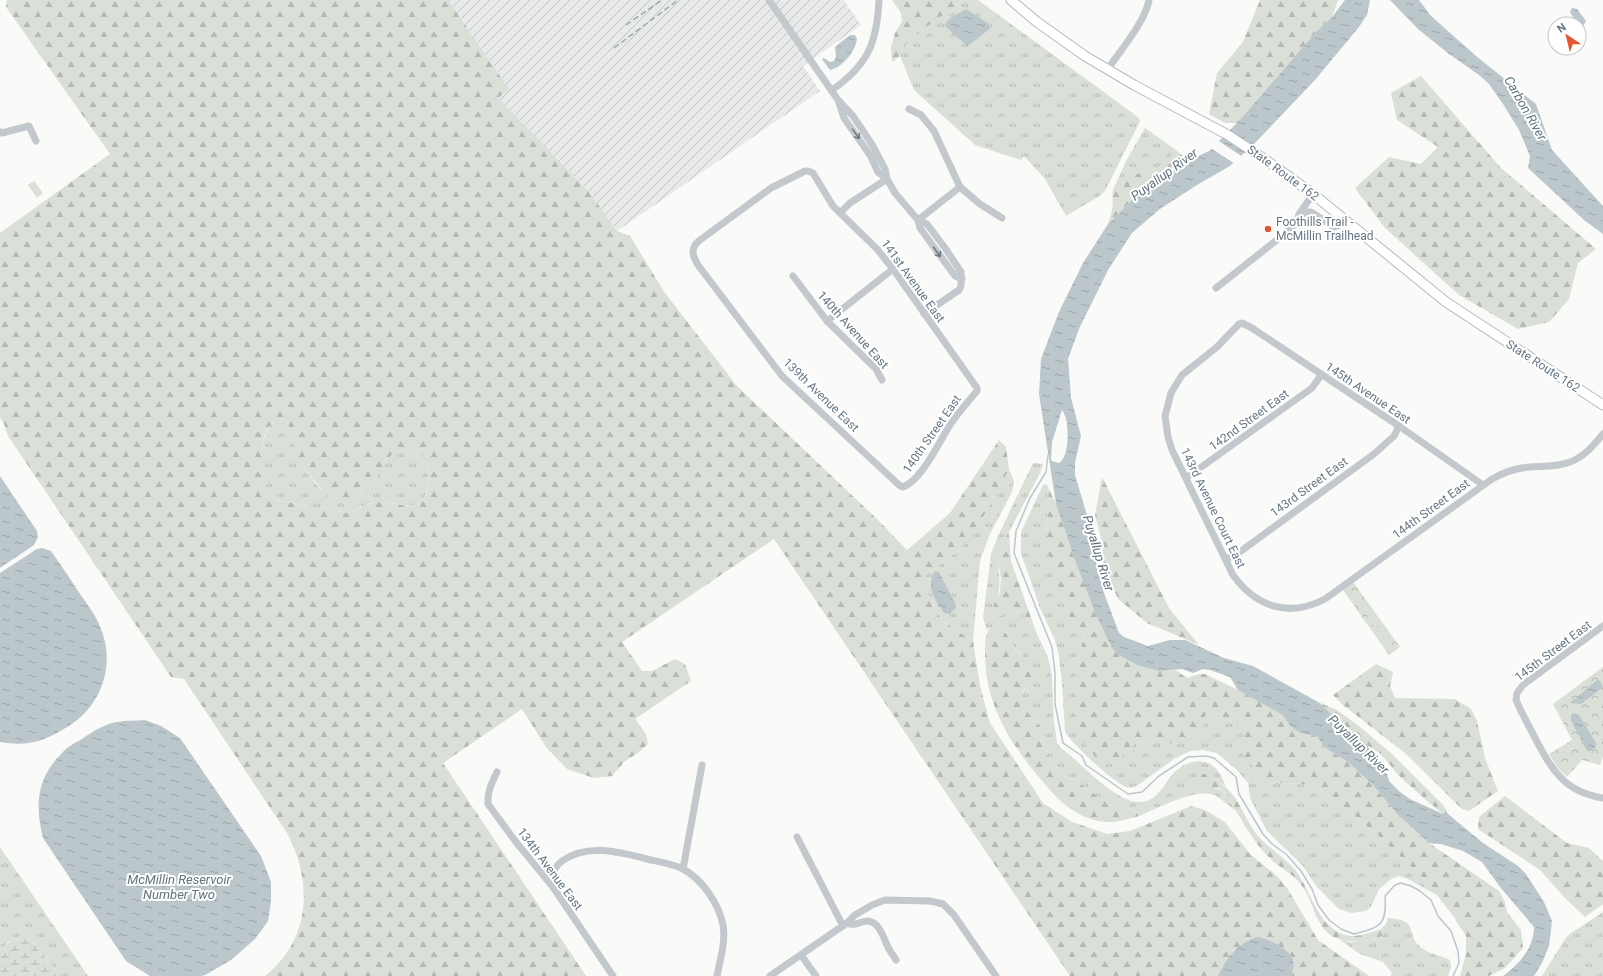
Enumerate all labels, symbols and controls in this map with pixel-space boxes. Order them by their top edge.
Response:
north arrow [1547,16,1587,56]
text: N [1555,21,1569,36]
water label: Carbon River [1501,73,1550,144]
one-way arrow [852,128,860,139]
street label: State Route 162 [1244,142,1322,204]
water label: Puyallup River [1128,145,1201,204]
place label: Foothills Trail - McMillin Trailhead [1276,215,1373,243]
marker: Foothills Trail - McMillin Trailhead [1263,224,1273,234]
street label: 141st Avenue East [878,237,948,325]
one-way arrow [933,246,942,257]
street label: 140th Avenue East [815,288,892,372]
street label: State Route 162 [1503,337,1583,395]
street label: 139th Avenue East [780,355,862,435]
street label: 145th Avenue East [1323,359,1413,427]
street label: 142nd Street East [1207,386,1291,454]
street label: 140th Street East [900,392,964,476]
street label: 143rd Avenue Court East [1178,446,1248,571]
street label: 143rd Street East [1268,454,1350,520]
street label: 144th Street East [1390,476,1472,542]
water label: Puyallup River [1080,513,1117,594]
street label: 145th Street East [1512,618,1594,684]
water label: Puyallup River [1325,712,1393,778]
street label: 134th Avenue East [514,825,586,913]
water label: McMillin Reservoir Number Two [127,872,232,902]

